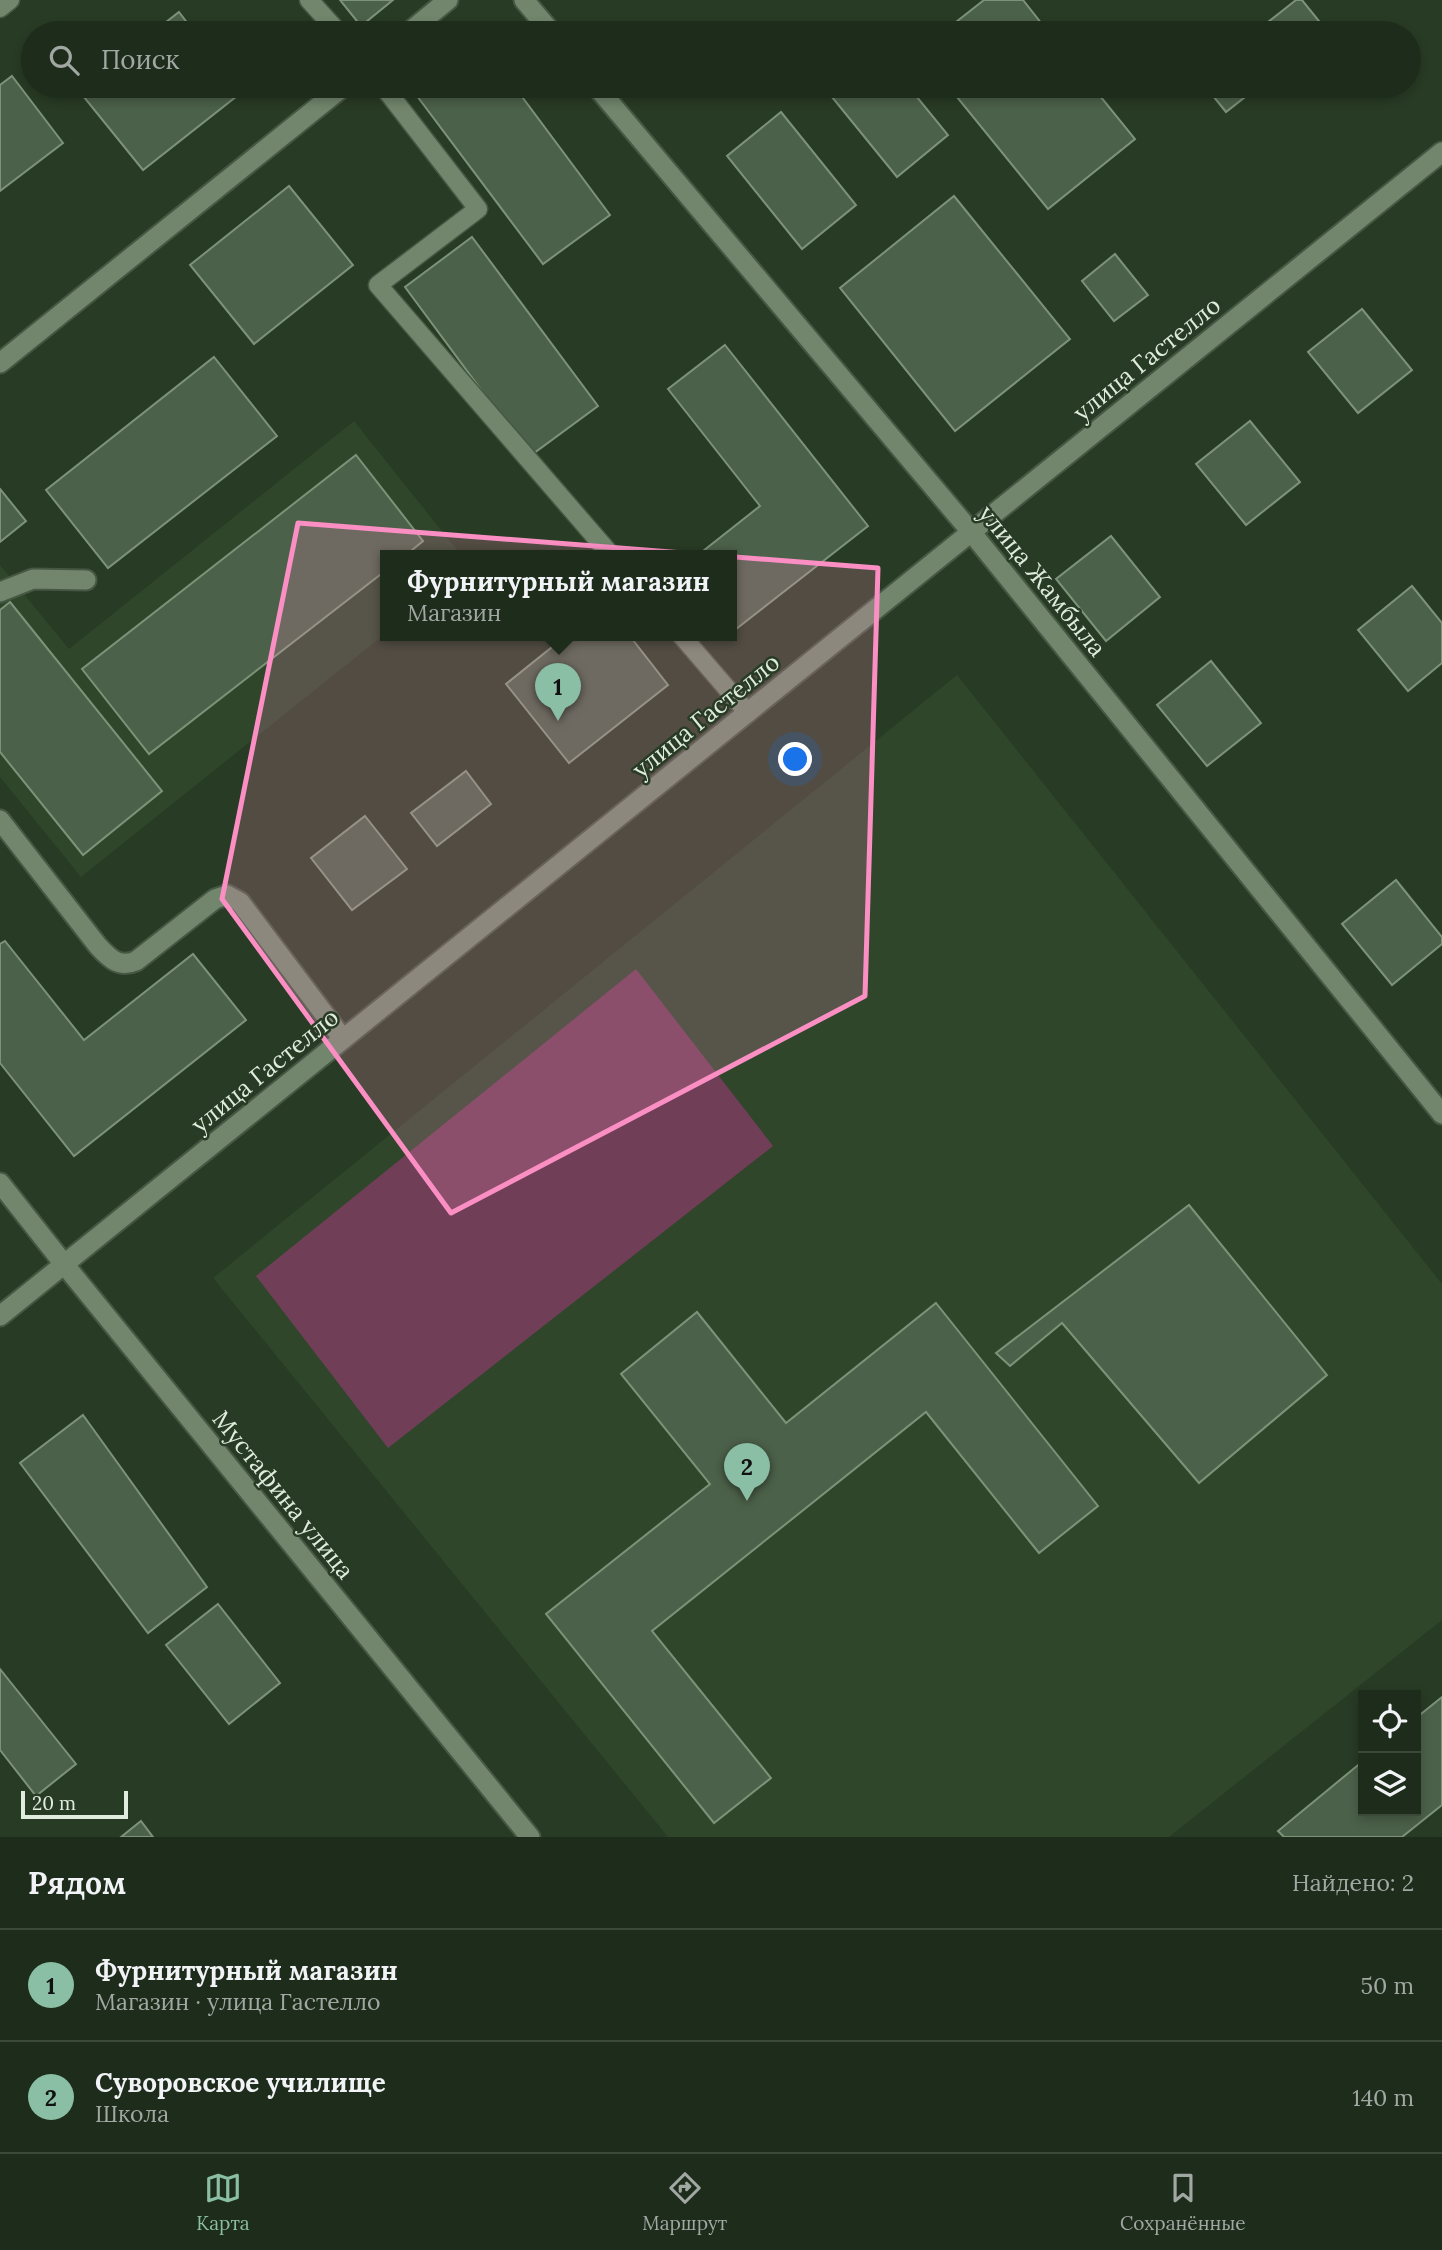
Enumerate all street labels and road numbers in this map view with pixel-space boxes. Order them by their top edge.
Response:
street label: улица Гастелло [1067,290,1227,428]
street label: улица Жамбыла [972,499,1113,663]
street label: улица Гастелло [626,647,786,785]
street label: улица Гастелло [185,1002,345,1140]
street label: Мустафина улица [206,1404,361,1585]

